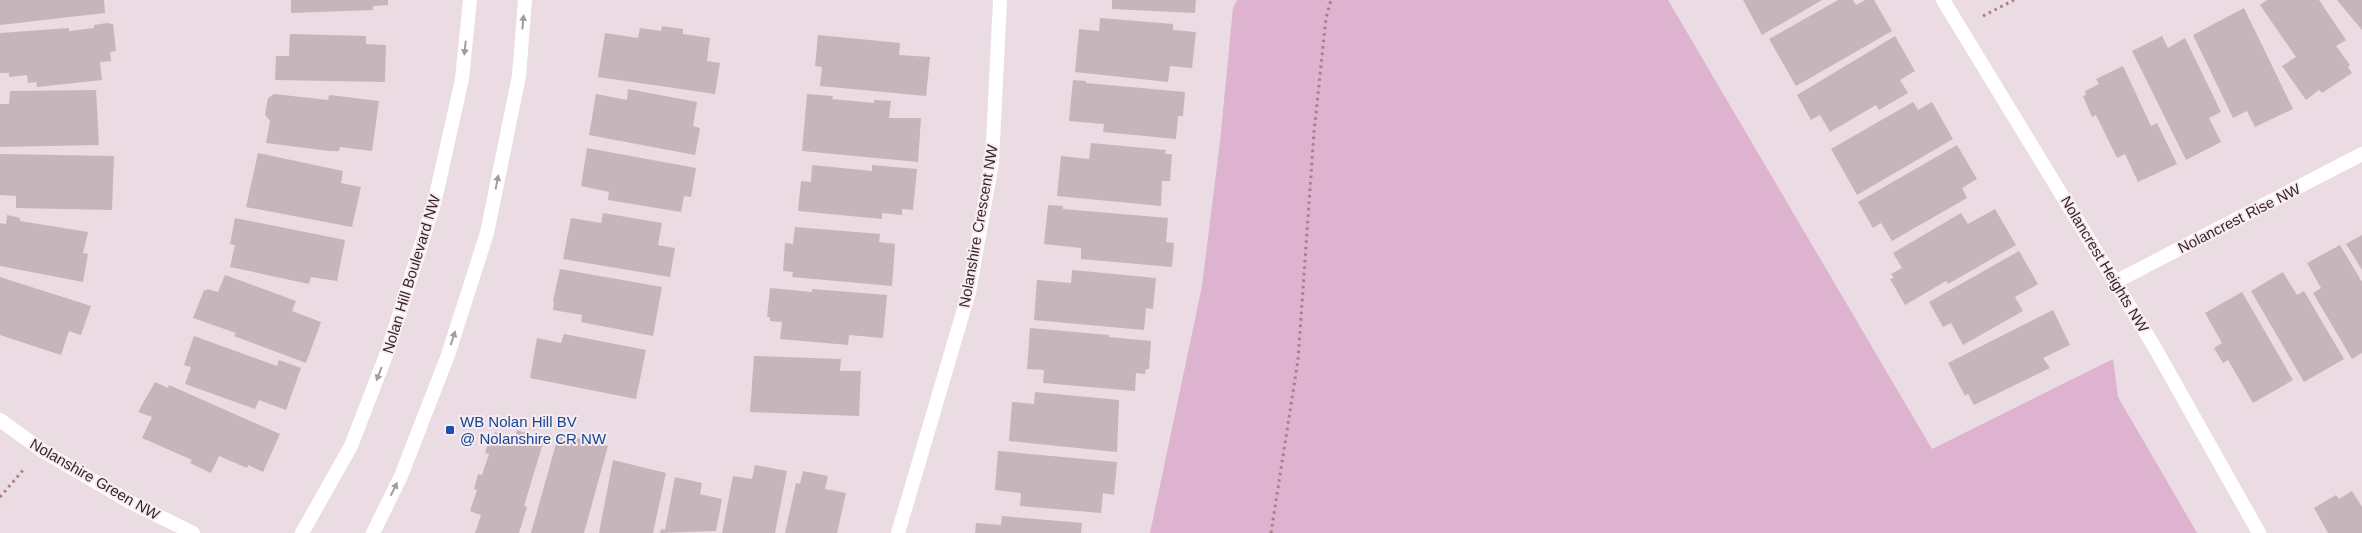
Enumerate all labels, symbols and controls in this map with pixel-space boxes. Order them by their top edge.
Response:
one-way arrow [520,13,528,29]
one-way arrow [461,41,469,57]
street label: Nolanshire Crescent NW [955,142,1001,309]
one-way arrow [494,173,502,189]
street label: Nolancrest Rise NW [2175,179,2304,256]
street label: Nolan Hill Boulevard NW [379,192,444,355]
street label: Nolancrest Heights NW [2058,193,2153,336]
one-way arrow [450,330,458,345]
one-way arrow [375,367,383,382]
place label: WB Nolan Hill BV @ Nolanshire CR NW [460,413,607,447]
marker: WB Nolan Hill BV @ Nolanshire CR NW [444,424,456,436]
street label: Nolanshire Green NW [27,435,164,523]
one-way arrow [390,482,398,496]

